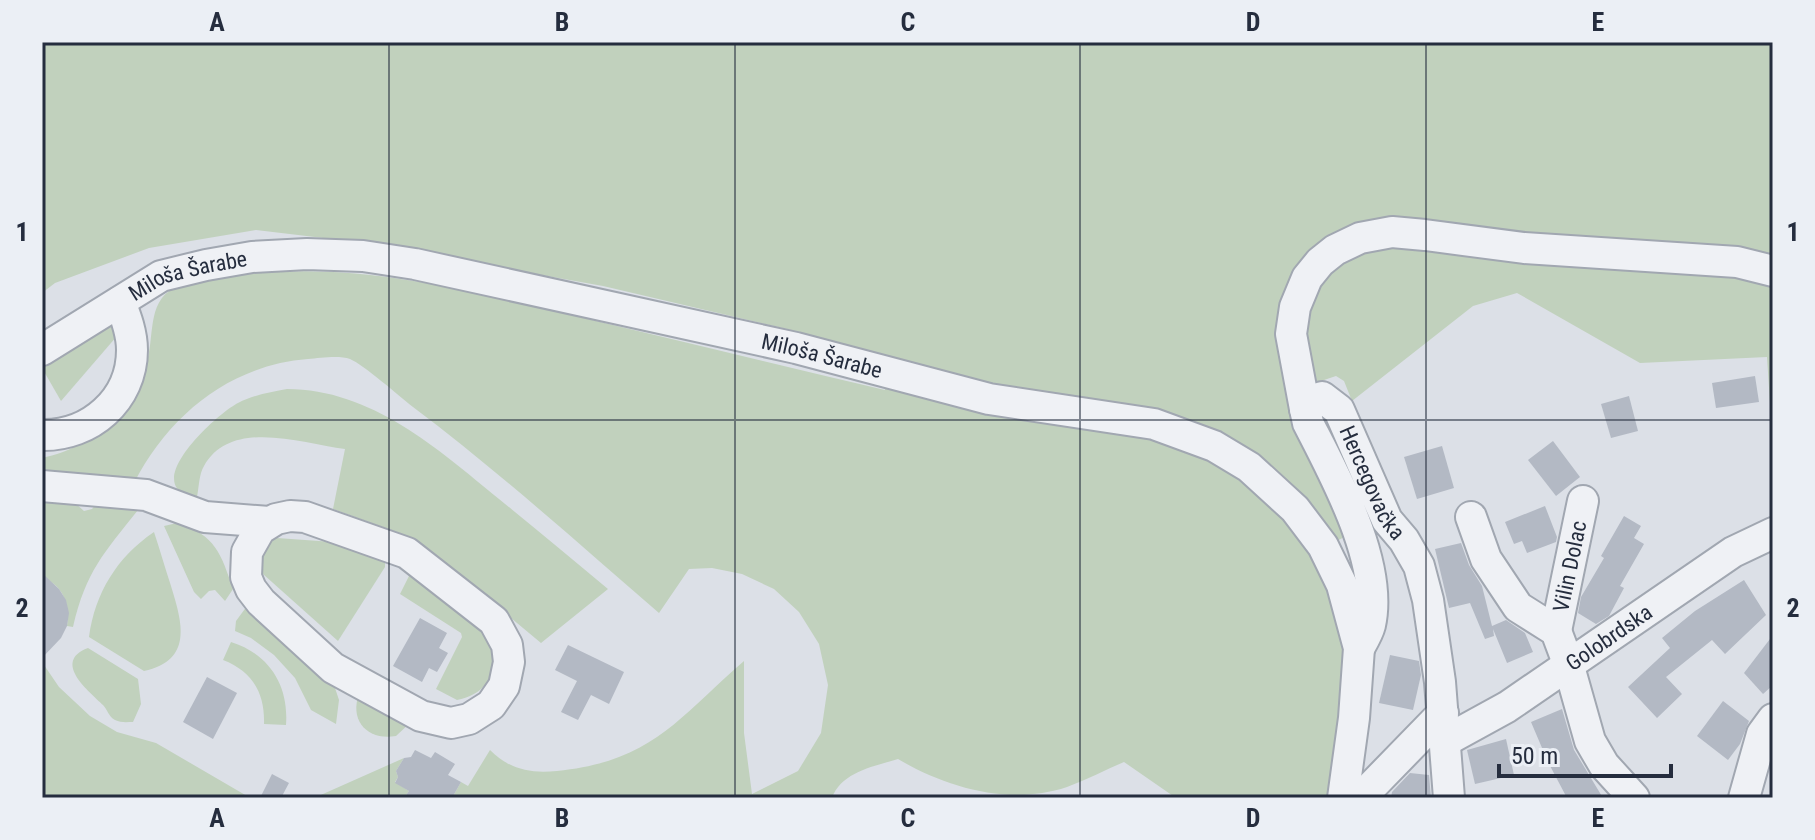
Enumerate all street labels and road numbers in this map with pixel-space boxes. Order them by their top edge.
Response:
street label: Miloša Šarabe [124,246,249,306]
street label: Miloša Šarabe [759,329,885,383]
street label: Hercegovačka [1334,422,1410,545]
street label: Vilin Dolac [1548,519,1592,614]
street label: Golobrdska [1561,599,1657,676]

